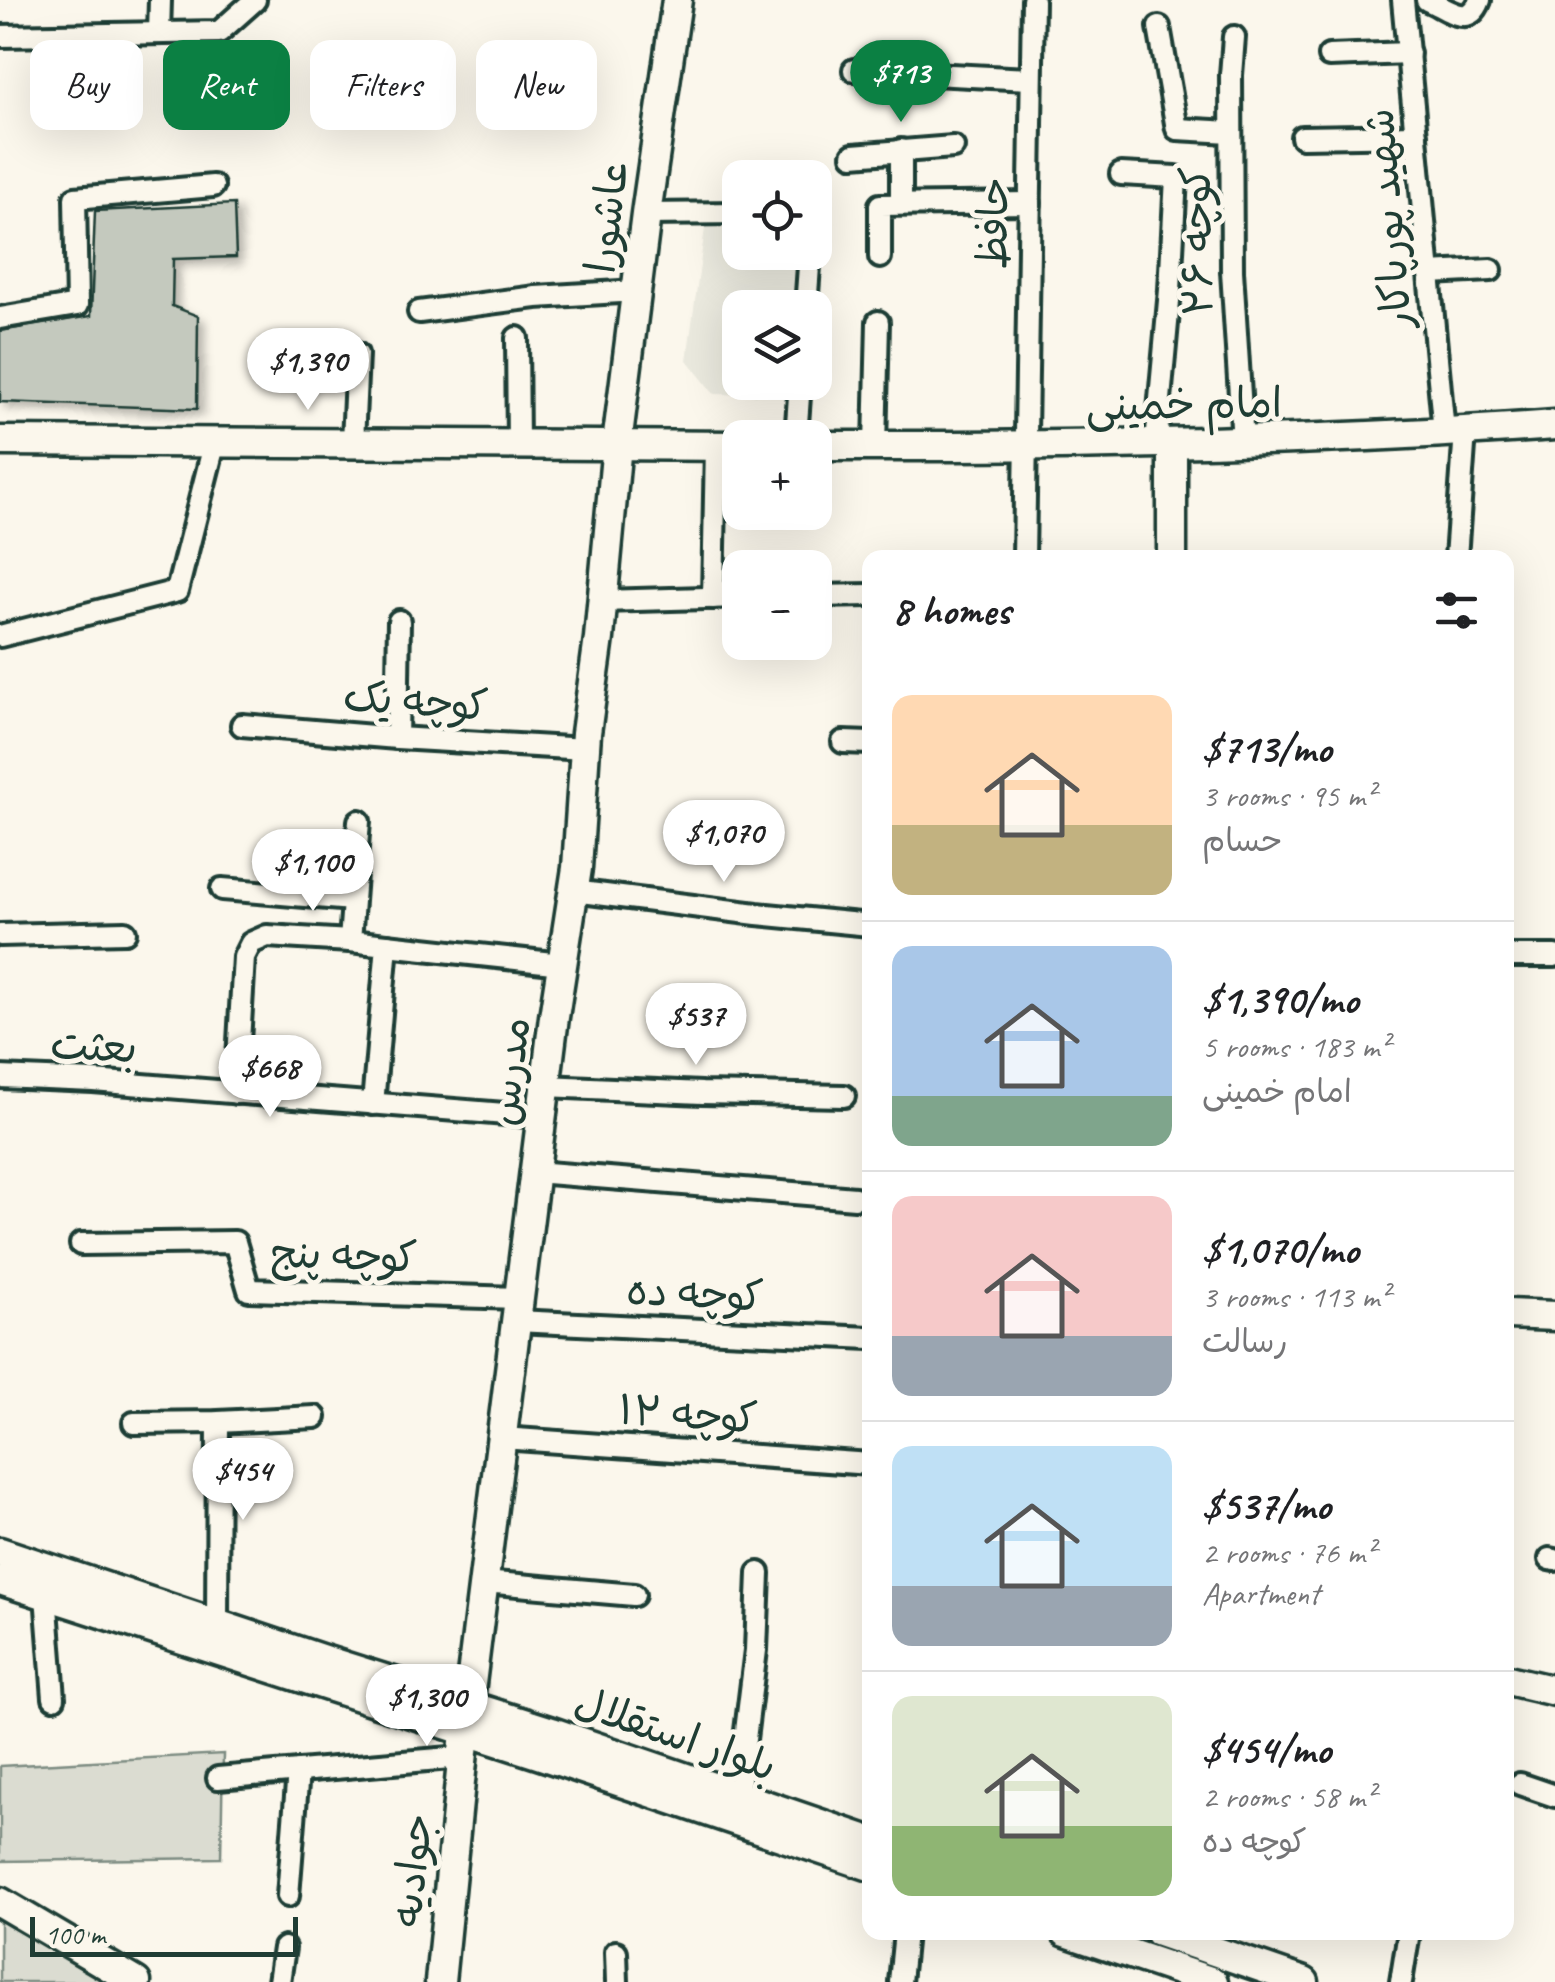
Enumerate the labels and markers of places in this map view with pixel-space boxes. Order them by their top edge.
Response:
pin: $713 [842,40,960,125]
pin: $1,390 [227,328,389,413]
pin: $1,070 [643,800,805,885]
pin: $1,100 [232,829,394,914]
pin: $537 [637,983,755,1068]
pin: $668 [211,1035,329,1120]
pin: $454 [184,1438,302,1523]
pin: $1,300 [346,1664,508,1749]

